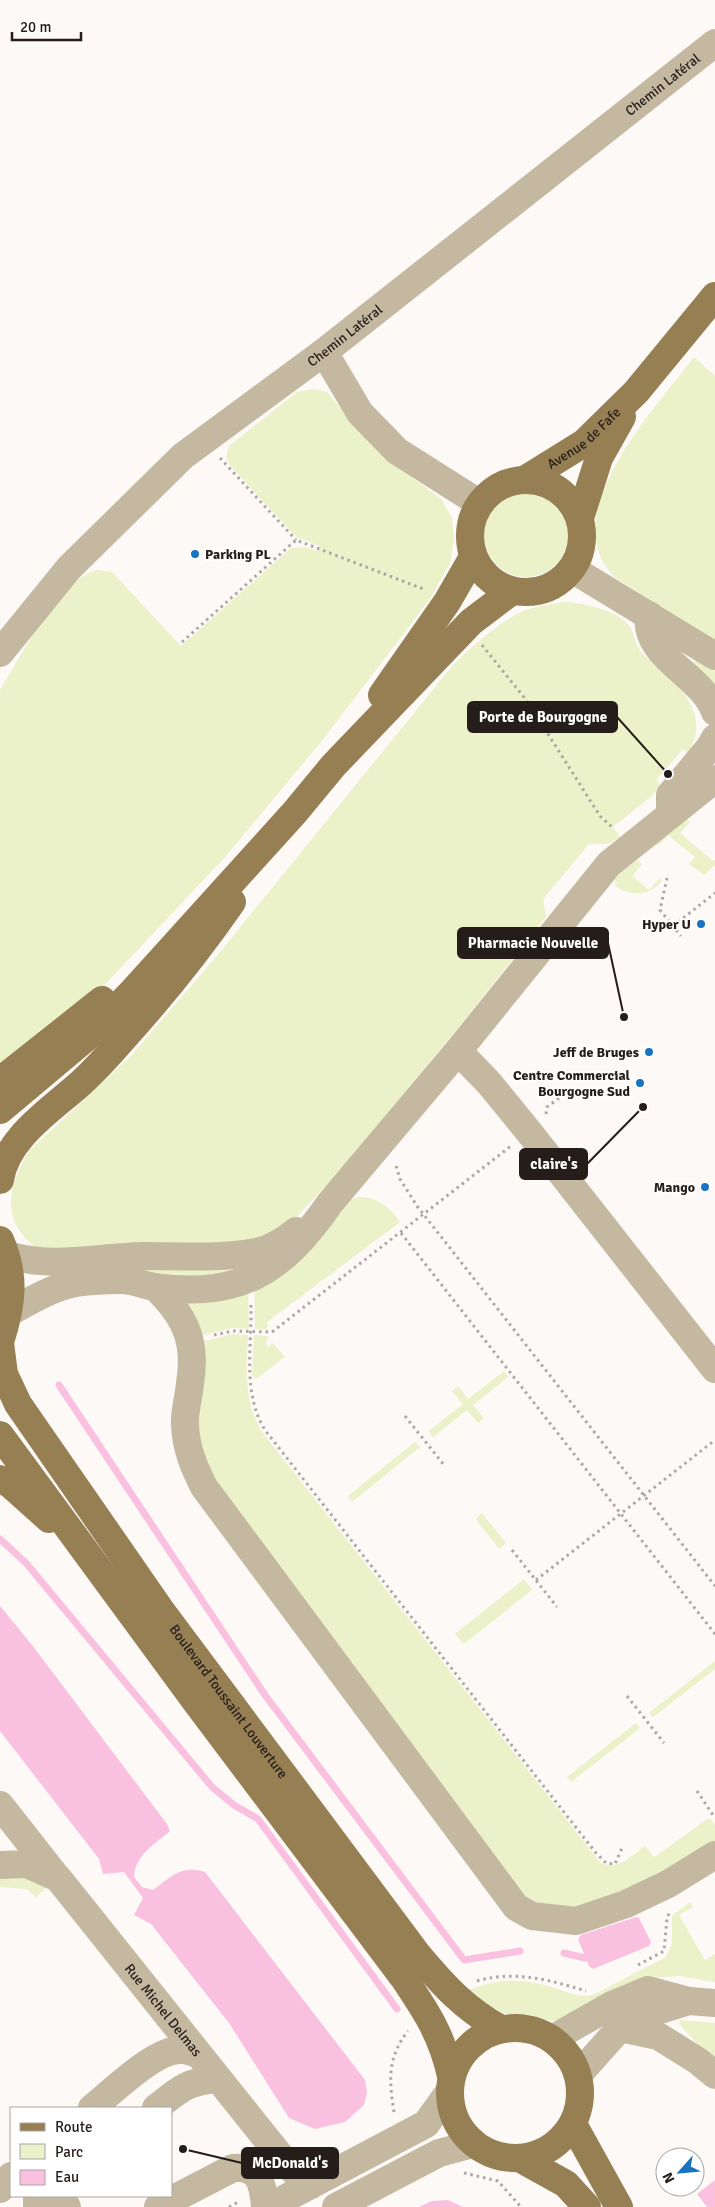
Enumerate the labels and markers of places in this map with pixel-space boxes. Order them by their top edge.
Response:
place label: Parking PL [205,546,272,563]
marker: Parking PL [189,548,201,560]
callout: Porte de Bourgogne [468,702,617,732]
place label: Hyper U [642,916,691,933]
marker: Hyper U [695,918,707,930]
callout: Pharmacie Nouvelle [458,928,608,958]
place label: Jeff de Bruges [553,1044,639,1061]
marker: Jeff de Bruges [643,1046,655,1058]
place label: Centre Commercial Bourgogne Sud [513,1067,631,1100]
marker: Centre Commercial Bourgogne Sud [634,1077,646,1089]
callout: claire's [520,1149,587,1179]
place label: Mango [654,1179,695,1196]
marker: Mango [699,1181,711,1193]
callout: McDonald's [242,2148,338,2178]

